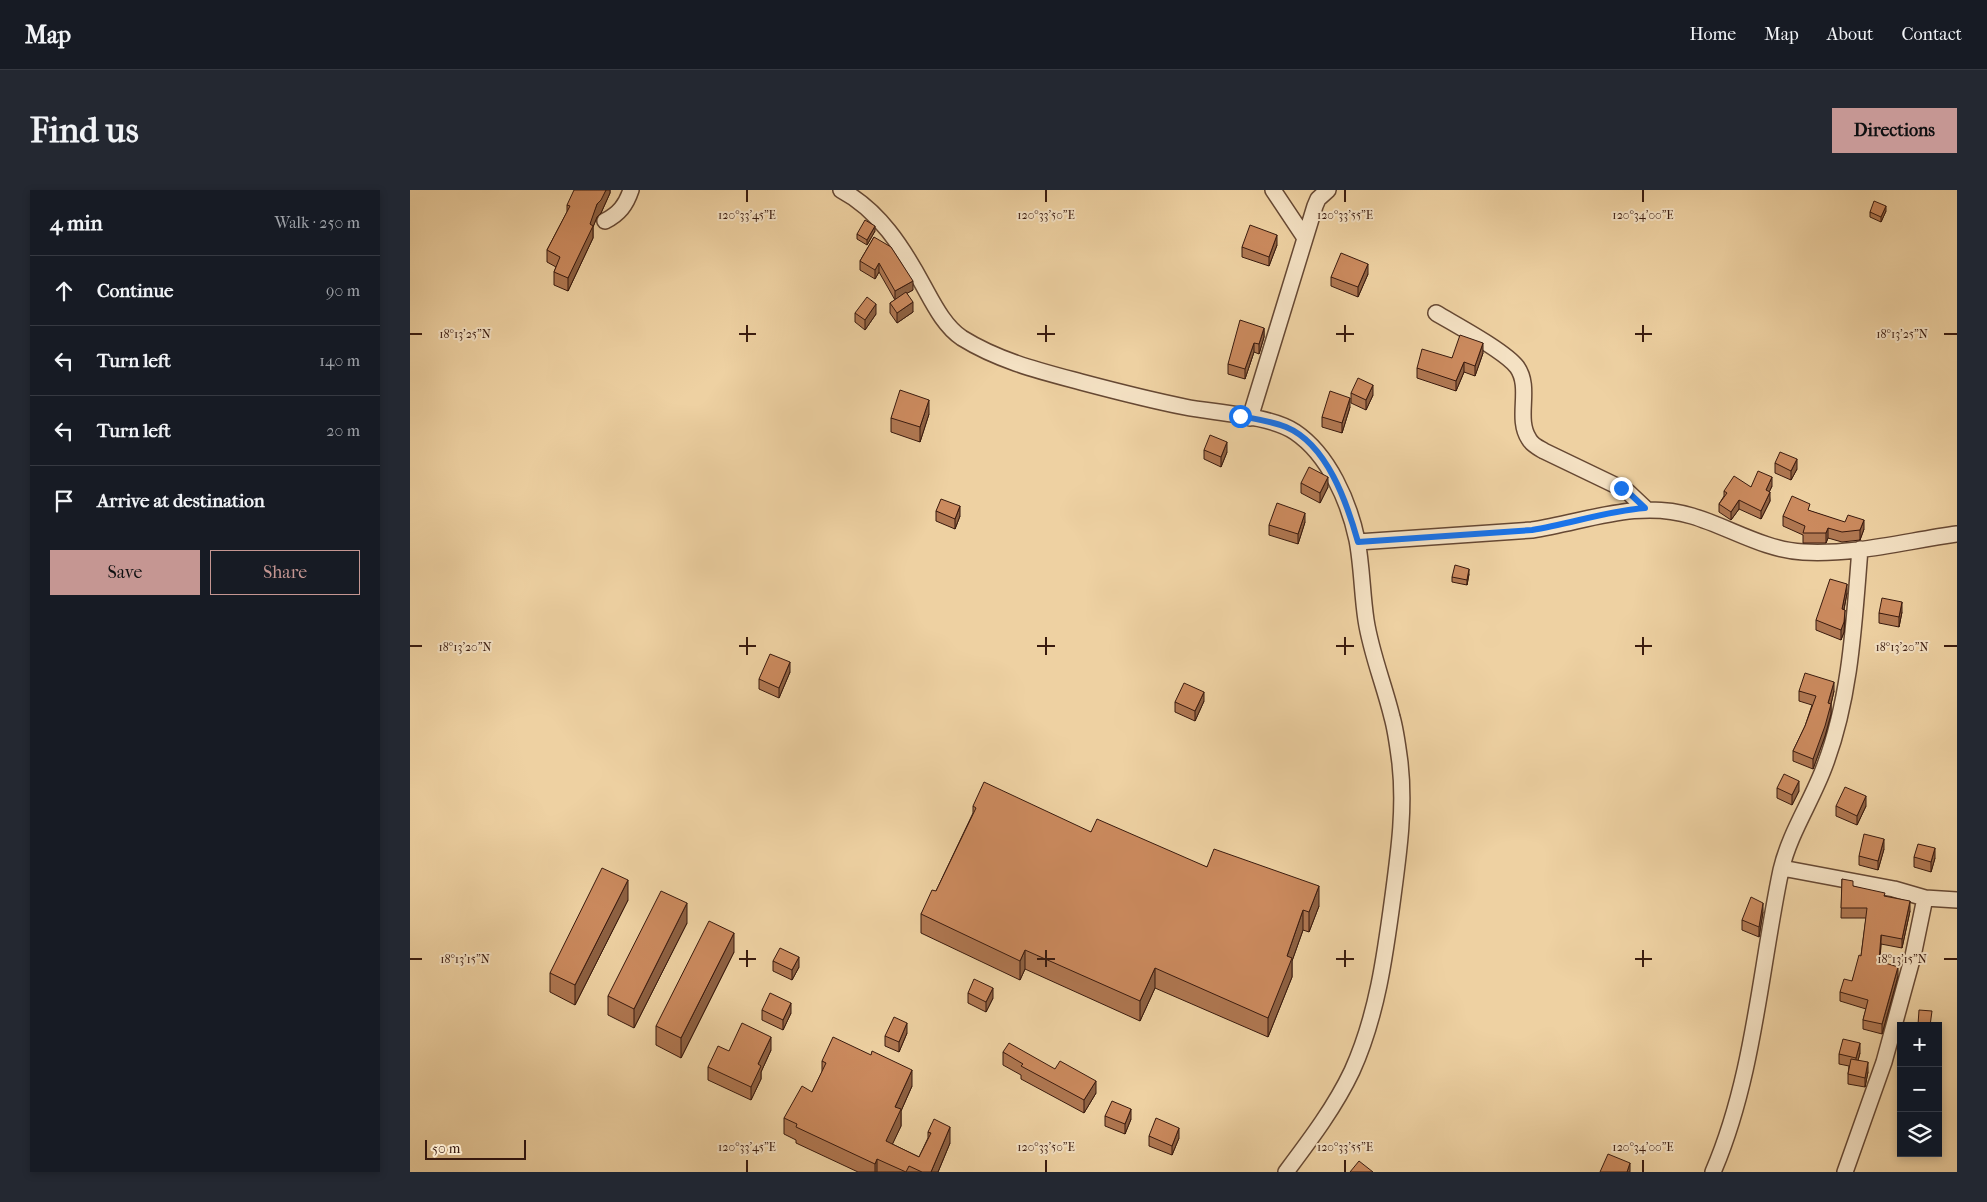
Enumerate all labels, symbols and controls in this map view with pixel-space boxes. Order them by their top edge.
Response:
text: Map [25,21,71,49]
text: Home [1689,24,1736,45]
text: Map [1764,24,1799,45]
text: About [1827,24,1873,45]
text: Contact [1901,24,1962,45]
button: Directions [1832,108,1957,153]
text: Find us [30,110,139,151]
text: 120°33'45"E [718,208,776,222]
text: 120°33'50"E [1017,208,1075,222]
text: 120°33'55"E [1317,208,1373,222]
text: 120°34'00"E [1612,208,1674,222]
text: 4 min [50,211,103,235]
text: Walk · 250 m [275,213,360,232]
icon: ahead [50,277,78,305]
text: Continue [97,280,173,302]
text: 90 m [326,281,360,300]
text: 18°13'25"N [439,327,491,341]
text: 18°13'25"N [1876,327,1928,341]
icon: left [50,347,78,375]
text: Turn left [97,350,171,372]
text: 140 m [319,351,360,370]
route start [1229,405,1252,428]
icon: left [50,417,78,445]
text: Turn left [97,420,171,442]
text: 20 m [326,421,360,440]
route end [1610,477,1633,500]
icon: arrive [50,487,78,515]
text: Arrive at destination [97,490,265,512]
button: Save [50,550,200,595]
button: Share [210,550,360,595]
text: 18°13'20"N [438,640,492,654]
text: 18°13'20"N [1875,640,1929,654]
text: 18°13'15"N [440,952,490,966]
text: 18°13'15"N [1877,952,1927,966]
map controls [1897,1022,1942,1157]
button: + [1897,1022,1942,1067]
button: − [1897,1067,1942,1112]
button: layers [1897,1112,1942,1157]
scale bar [425,1137,526,1160]
text: 50 m [432,1140,460,1157]
text: 120°33'45"E [718,1140,776,1154]
text: 120°33'50"E [1017,1140,1075,1154]
text: 120°33'55"E [1317,1140,1373,1154]
text: 120°34'00"E [1612,1140,1674,1154]

